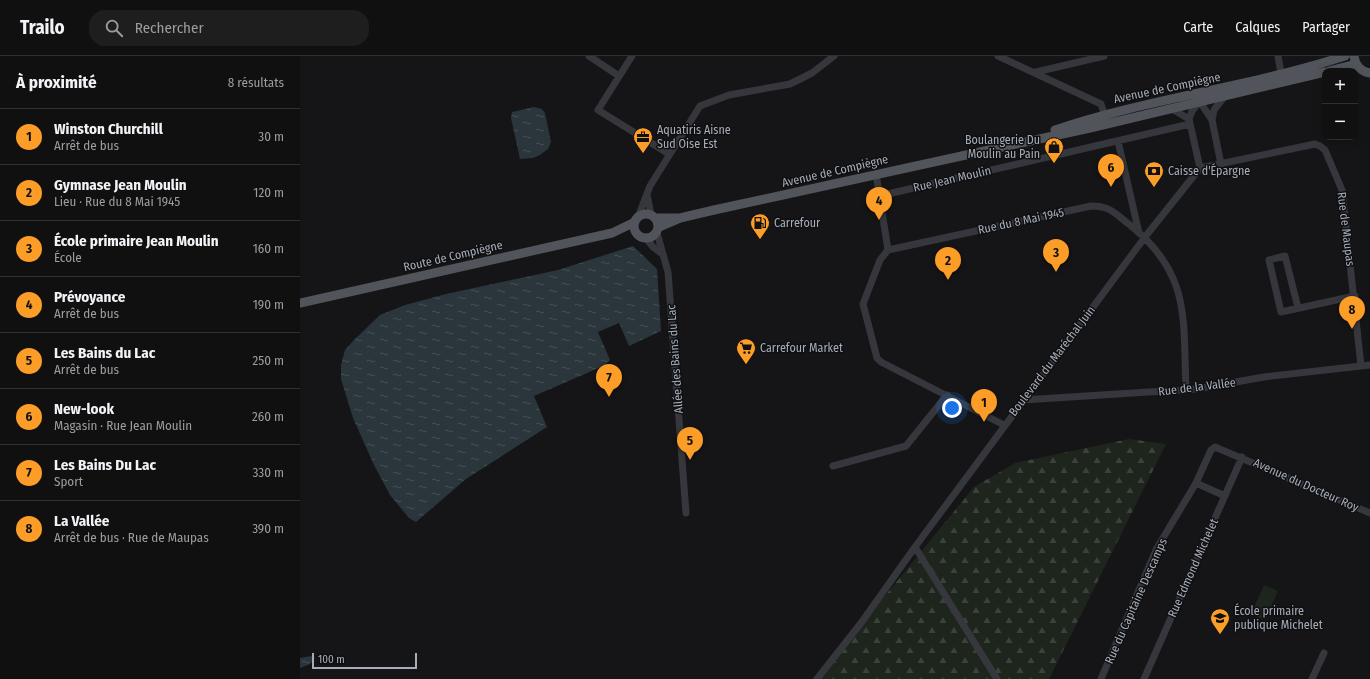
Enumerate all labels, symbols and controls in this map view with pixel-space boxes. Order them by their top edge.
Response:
search box [89,10,369,46]
text: Trailo [20,16,65,39]
icon: search [103,17,125,39]
text: Rechercher [135,19,204,37]
text: Carte [1183,19,1213,36]
text: Calques [1235,19,1280,36]
text: Partager [1302,19,1350,36]
map controls [1322,68,1358,140]
button: + [1322,68,1358,104]
street label: Avenue de Compiègne [1112,70,1222,106]
text: À proximité [16,72,97,93]
text: 8 résultats [228,75,284,90]
button: − [1322,104,1358,140]
text: Winston Churchill [54,120,163,138]
place label: Aquatiris Aisne Sud Oise Est [657,123,731,151]
office icon: Aquatiris Aisne Sud Oise Est [632,126,654,154]
text: 1 [26,129,32,144]
text: 30 m [258,129,284,144]
place label: Boulangerie Du Moulin au Pain [965,133,1040,161]
shop icon: Boulangerie Du Moulin au Pain [1043,136,1065,164]
text: Arrêt de bus [54,138,119,153]
street label: Avenue de Compiègne [780,152,890,190]
pin: 6 [1098,154,1124,187]
bank icon: Caisse d'Épargne [1143,160,1165,188]
street label: Rue Jean Moulin [912,163,992,195]
place label: Caisse d'Épargne [1168,163,1250,178]
text: Gymnase Jean Moulin [54,176,187,194]
text: 2 [26,185,32,200]
text: 120 m [253,185,284,200]
pin: 4 [866,187,892,220]
street label: Rue de Maupas [1335,191,1357,267]
text: Lieu · Rue du 8 Mai 1945 [54,194,180,209]
street label: Rue du 8 Mai 1945 [977,205,1066,237]
fuel station icon: Carrefour [749,212,771,240]
place label: Carrefour [774,216,821,230]
text: École primaire Jean Moulin [54,232,219,250]
street label: Route de Compiègne [402,238,504,274]
pin: 3 [1043,239,1069,272]
text: 3 [26,241,32,256]
text: 160 m [253,241,284,256]
pin: 2 [935,247,961,280]
text: École [54,250,82,265]
text: Prévoyance [54,288,125,306]
pin: 8 [1339,296,1365,329]
text: 4 [26,297,32,312]
text: 190 m [253,297,284,312]
street label: Boulevard du Maréchal Juin [1006,303,1098,419]
street label: Allée des Bains du Lac [664,304,686,414]
text: Arrêt de bus [54,306,119,321]
supermarket icon: Carrefour Market [735,337,757,365]
place label: Carrefour Market [760,341,843,355]
text: Les Bains du Lac [54,344,155,362]
text: 5 [26,353,32,368]
text: 250 m [252,353,284,368]
text: Arrêt de bus [54,362,119,377]
pin: 7 [596,364,622,397]
street label: Rue de la Vallée [1157,375,1237,399]
pin: 1 [971,389,997,422]
your location [942,398,962,418]
text: New-look [54,400,114,418]
text: 6 [26,409,32,424]
text: 260 m [252,409,284,424]
text: Magasin · Rue Jean Moulin [54,418,192,433]
pin: 5 [677,427,703,460]
street label: Avenue du Docteur Roy [1251,455,1361,515]
text: Les Bains Du Lac [54,456,156,474]
text: 7 [26,465,32,480]
text: 330 m [252,465,284,480]
text: Sport [54,474,83,489]
text: La Vallée [54,512,109,530]
street label: Rue Edmond Michelet [1165,516,1221,619]
text: 8 [26,521,32,536]
text: 390 m [252,521,284,536]
text: Arrêt de bus · Rue de Maupas [54,530,209,545]
street label: Rue du Capitaine Descamps [1102,536,1170,666]
place label: École primaire publique Michelet [1234,603,1323,632]
school or university icon: École primaire publique Michelet [1209,607,1231,635]
scale bar [312,651,417,670]
text: 100 m [318,653,345,666]

